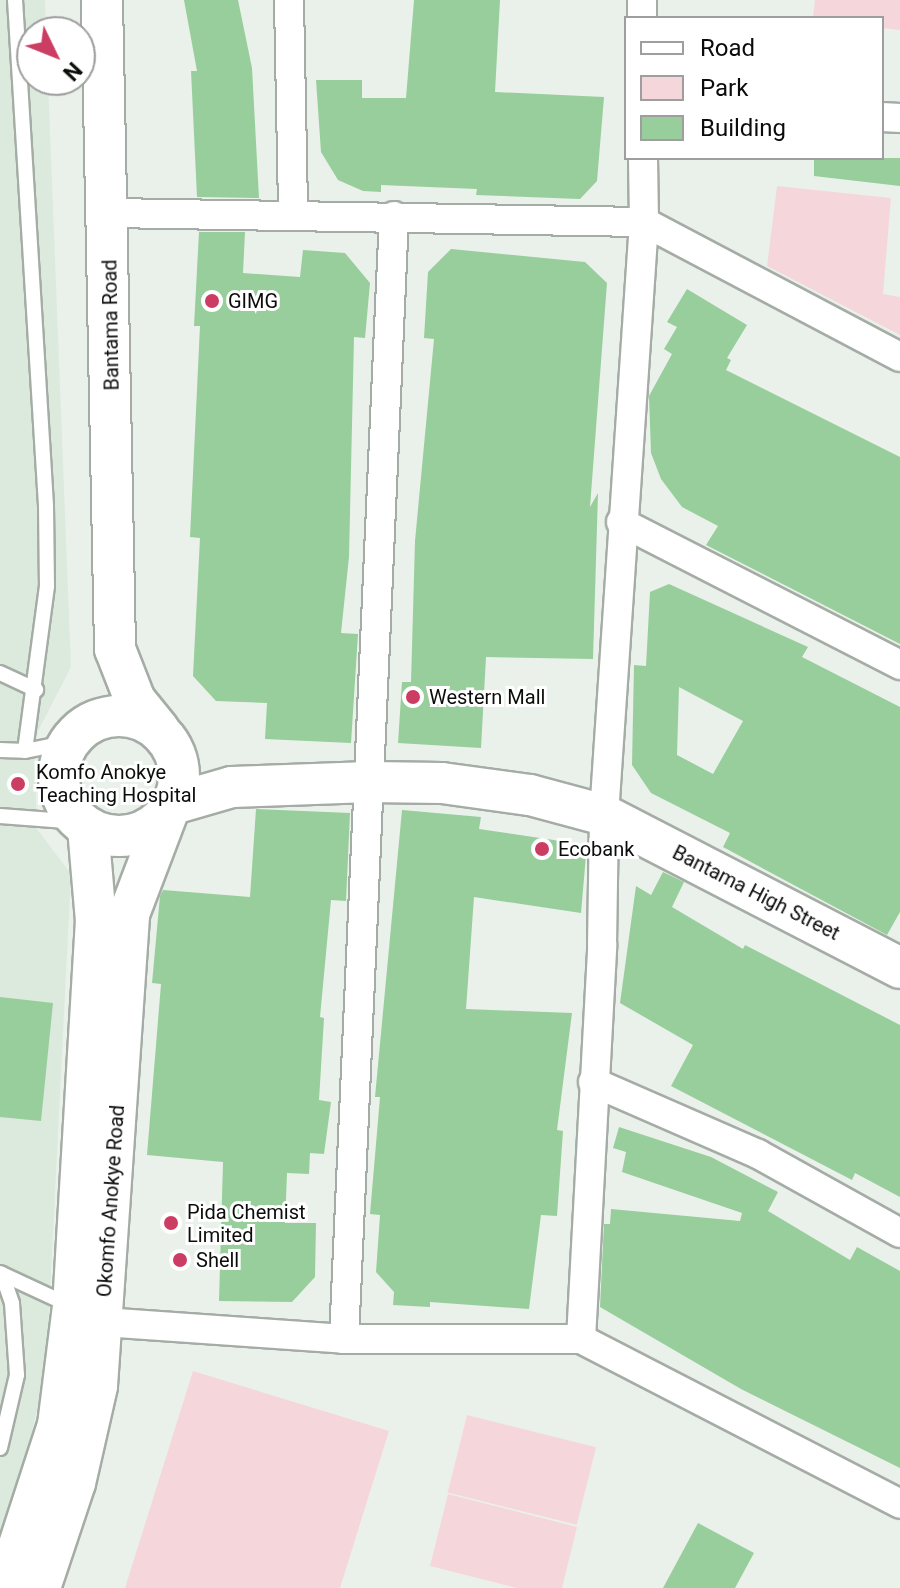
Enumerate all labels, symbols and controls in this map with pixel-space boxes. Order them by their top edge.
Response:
north arrow [16,16,96,96]
legend [624,16,884,160]
text: Road [700,34,755,62]
text: N [58,57,87,86]
text: Park [700,74,748,102]
text: Building [700,114,786,142]
street label: Bantama Road [98,259,124,391]
place label: GIMG [228,289,278,313]
marker: GIMG [203,292,221,310]
place label: Western Mall [429,685,545,709]
marker: Western Mall [404,688,422,706]
place label: Komfo Anokye Teaching Hospital [36,760,196,807]
marker: Komfo Anokye Teaching Hospital [7,773,29,795]
place label: Ecobank [558,837,634,861]
marker: Ecobank [533,840,551,858]
street label: Bantama High Street [668,840,844,946]
street label: Okomfo Anokye Road [92,1104,130,1298]
place label: Pida Chemist Limited [187,1200,306,1247]
marker: Pida Chemist Limited [162,1214,180,1232]
place label: Shell [196,1248,239,1272]
marker: Shell [171,1251,189,1269]

